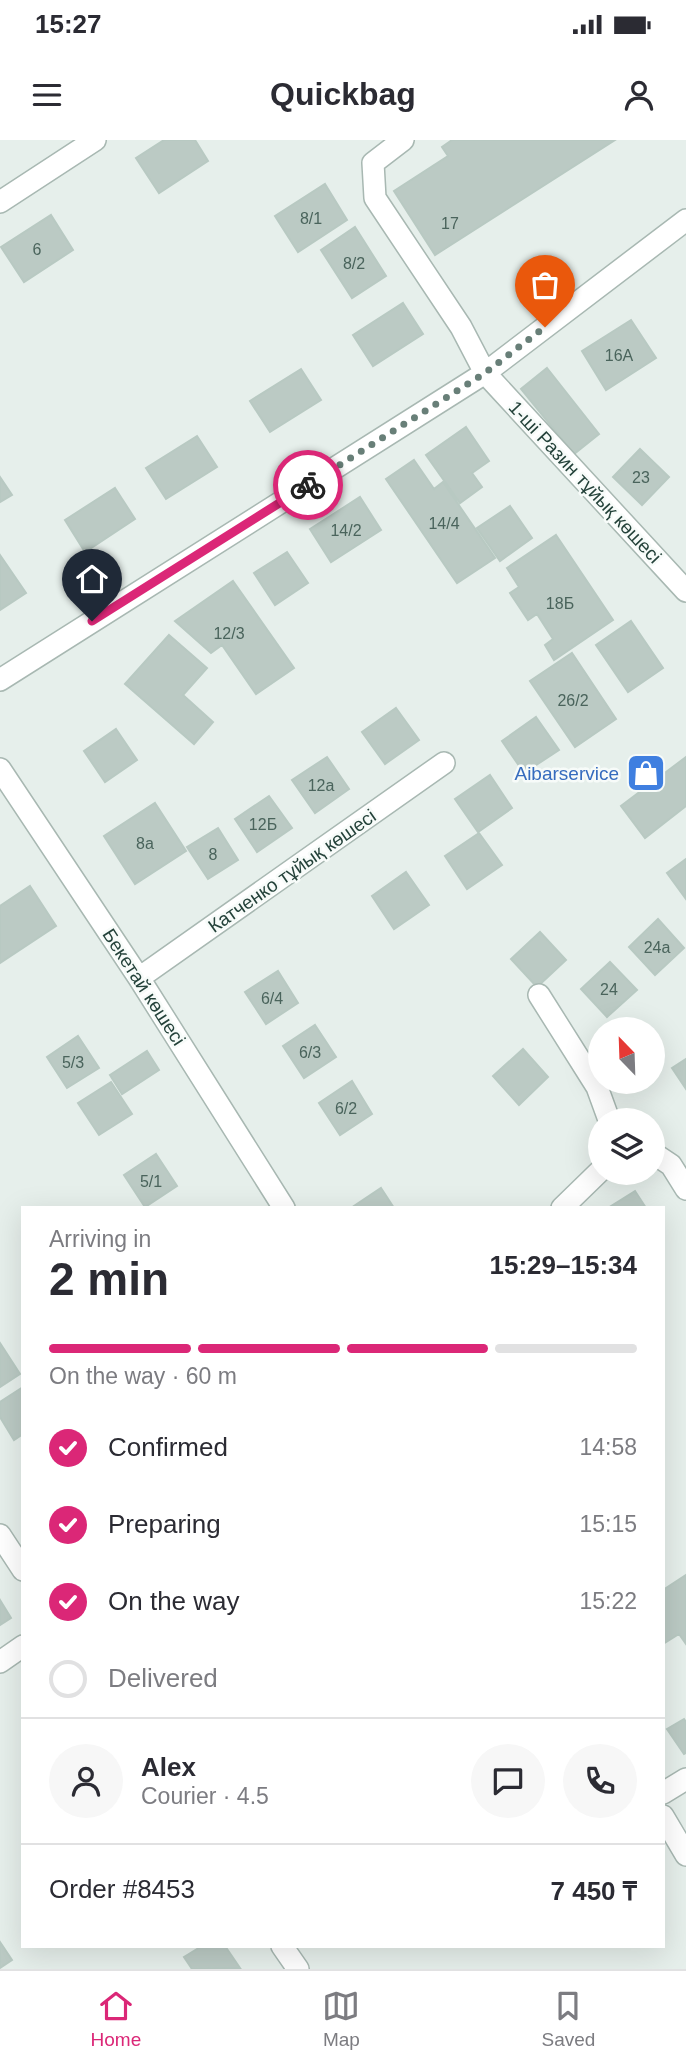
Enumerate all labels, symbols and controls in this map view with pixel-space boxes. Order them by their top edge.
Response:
text: 15:27 [35,9,102,39]
icon: menu [28,76,66,114]
text: Quickbag [270,76,416,112]
icon: person [620,76,658,114]
house number: 8/1 [300,210,322,227]
house number: 17 [441,215,459,232]
house number: 6 [33,241,42,258]
house number: 8/2 [343,255,365,272]
pin [515,255,575,327]
icon: bag [526,266,564,304]
house number: 16А [605,347,634,364]
street label: 1-ші Разин тұйық көшесі [504,397,666,567]
courier [273,450,343,520]
icon: bike [289,466,327,504]
house number: 23 [632,469,650,486]
house number: 14/4 [428,515,460,532]
house number: 14/2 [330,522,362,539]
pin [62,549,122,621]
icon: home [73,560,111,598]
house number: 18Б [546,595,574,612]
house number: 12/3 [213,625,245,642]
house number: 26/2 [557,692,589,709]
shop icon: Aibarservice [625,752,667,794]
place label: Aibarservice [514,763,619,784]
house number: 12а [308,777,334,794]
street label: Катченко тұйық көшесі [204,805,380,937]
house number: 12Б [249,816,277,833]
house number: 8а [136,835,154,852]
house number: 8 [209,846,218,863]
street label: Бекетай көшесі [98,925,190,1049]
house number: 24а [644,939,670,956]
house number: 24 [600,981,618,998]
house number: 6/4 [261,990,283,1007]
north arrow [588,1017,665,1094]
map controls [588,1017,665,1185]
house number: 6/3 [299,1044,321,1061]
house number: 5/3 [62,1054,84,1071]
house number: 6/2 [335,1100,357,1117]
button: layers [588,1108,665,1185]
house number: 5/1 [140,1173,162,1190]
text: Arriving in [49,1226,151,1252]
text: 15:29–15:34 [490,1250,637,1280]
text: 2 min [49,1253,169,1305]
text: On the way · 60 m [49,1363,237,1389]
icon: check [49,1429,87,1467]
text: Confirmed [108,1432,228,1462]
text: 14:58 [579,1434,637,1460]
icon: check [49,1506,87,1544]
text: Preparing [108,1509,221,1539]
text: 15:15 [579,1511,637,1537]
icon: check [49,1583,87,1621]
text: On the way [108,1586,240,1616]
text: 15:22 [579,1588,637,1614]
text: Delivered [108,1663,218,1693]
button: person [49,1744,123,1818]
button: chat [471,1744,545,1818]
button: phone [563,1744,637,1818]
text: Alex [141,1752,196,1782]
text: Courier · 4.5 [141,1783,269,1809]
text: Order #8453 [49,1874,195,1904]
text: 7 450 ₸ [551,1876,637,1906]
tab: Home [91,1987,141,2051]
tab: Map [322,1987,360,2051]
tab: Saved [542,1987,595,2051]

